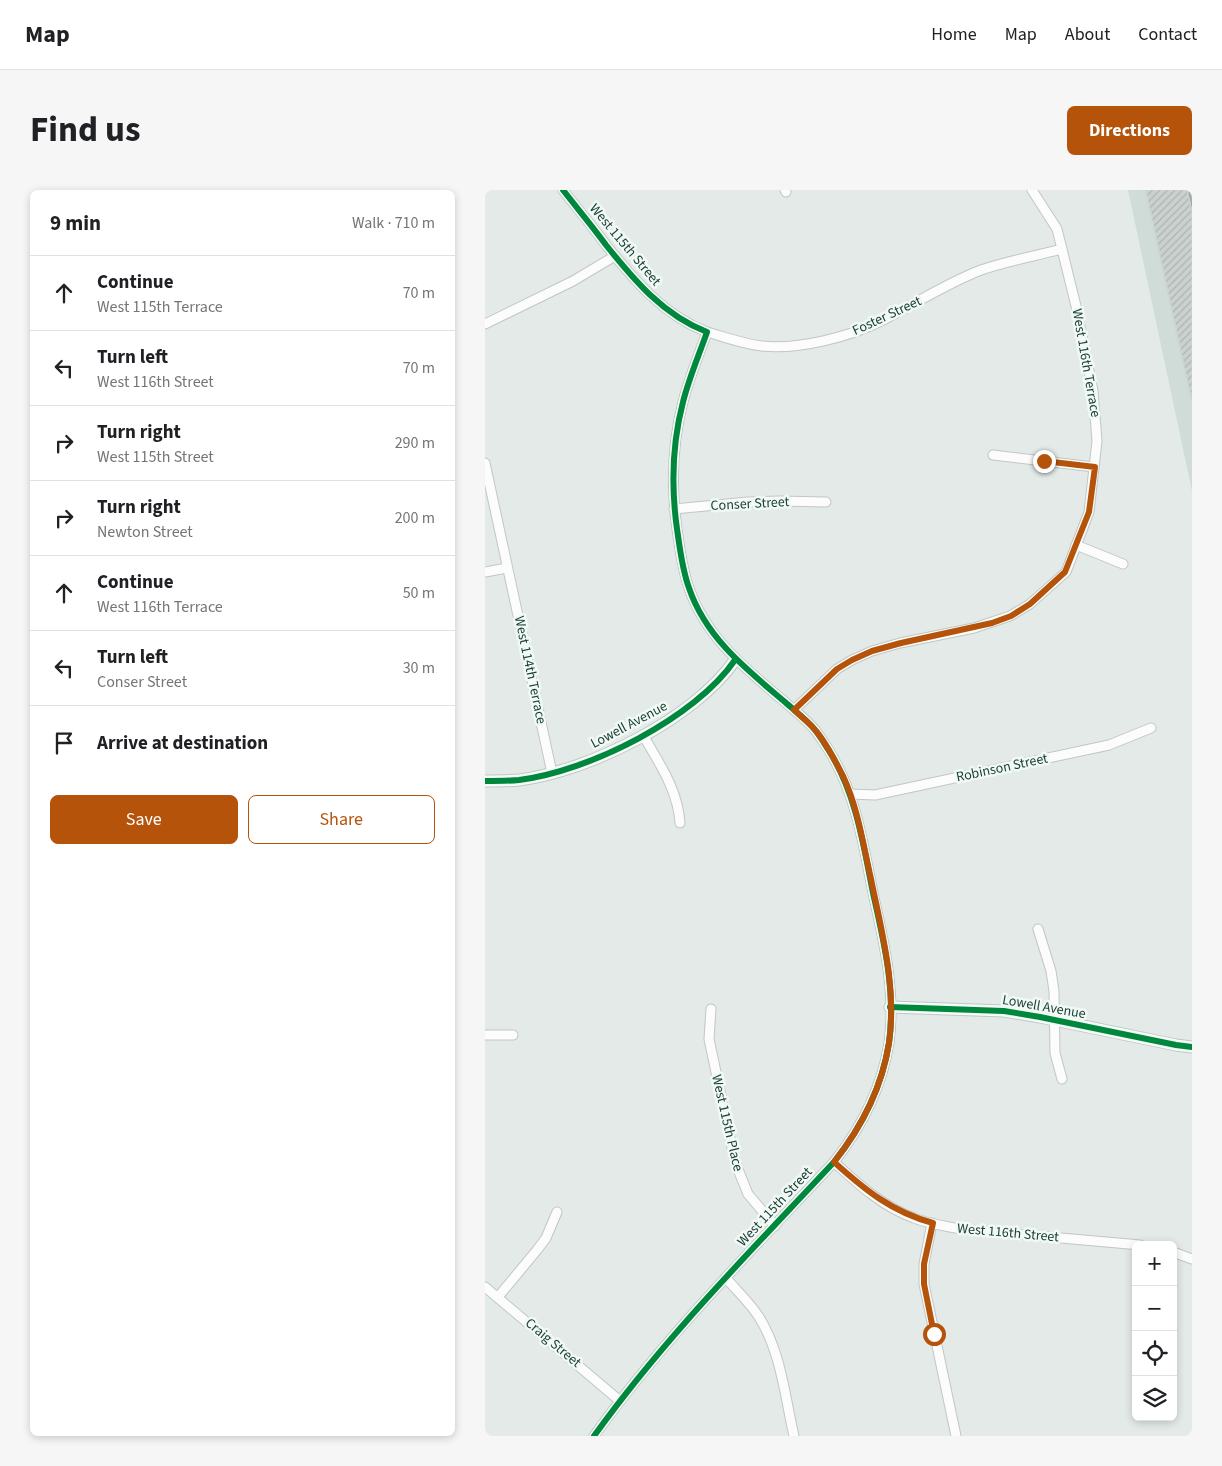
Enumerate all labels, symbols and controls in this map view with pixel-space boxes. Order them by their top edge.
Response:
text: Map [25,17,70,52]
text: Home [931,22,977,47]
text: Map [1005,22,1037,47]
text: About [1065,22,1110,47]
text: Contact [1138,22,1197,47]
text: Find us [30,105,140,155]
button: Directions [1067,106,1192,155]
street label: West 115th Street [585,199,666,291]
text: 9 min [50,208,101,238]
text: Walk · 710 m [352,212,435,234]
text: Continue [97,269,174,296]
icon: ahead [50,279,78,307]
text: 70 m [403,282,435,304]
street label: Foster Street [849,291,925,341]
text: West 115th Terrace [97,296,223,318]
street label: West 116th Terrace [1067,307,1105,419]
text: Turn left [97,344,168,371]
icon: left [50,354,78,382]
text: 70 m [403,357,435,379]
text: West 116th Street [97,371,214,393]
text: Turn right [97,419,181,446]
icon: right [50,429,78,457]
text: 290 m [395,432,435,454]
text: West 115th Street [97,446,214,468]
route end [1033,450,1056,473]
street label: Conser Street [710,492,790,516]
text: Turn right [97,494,181,521]
icon: right [50,504,78,532]
text: 200 m [395,507,435,529]
text: Newton Street [97,521,193,543]
text: Continue [97,569,174,596]
icon: ahead [50,579,78,607]
text: 50 m [403,582,435,604]
text: West 116th Terrace [97,596,223,618]
street label: West 114th Terrace [509,614,551,726]
text: Turn left [97,644,168,671]
icon: left [50,654,78,682]
text: 30 m [403,657,435,679]
text: Conser Street [97,671,187,693]
street label: Lowell Avenue [587,696,671,754]
icon: arrive [50,729,78,757]
text: Arrive at destination [97,730,268,757]
street label: Robinson Street [954,748,1050,787]
button: Save [50,795,238,844]
button: Share [248,795,435,844]
street label: Lowell Avenue [1001,990,1087,1024]
street label: West 115th Place [706,1073,748,1173]
street label: West 115th Street [733,1163,817,1251]
street label: West 116th Street [956,1219,1060,1247]
map controls [1132,1241,1177,1421]
button: + [1132,1241,1177,1286]
button: − [1132,1286,1177,1331]
street label: Craig Street [521,1313,586,1373]
route start [923,1323,946,1346]
button: locate [1132,1331,1177,1376]
button: layers [1132,1376,1177,1421]

